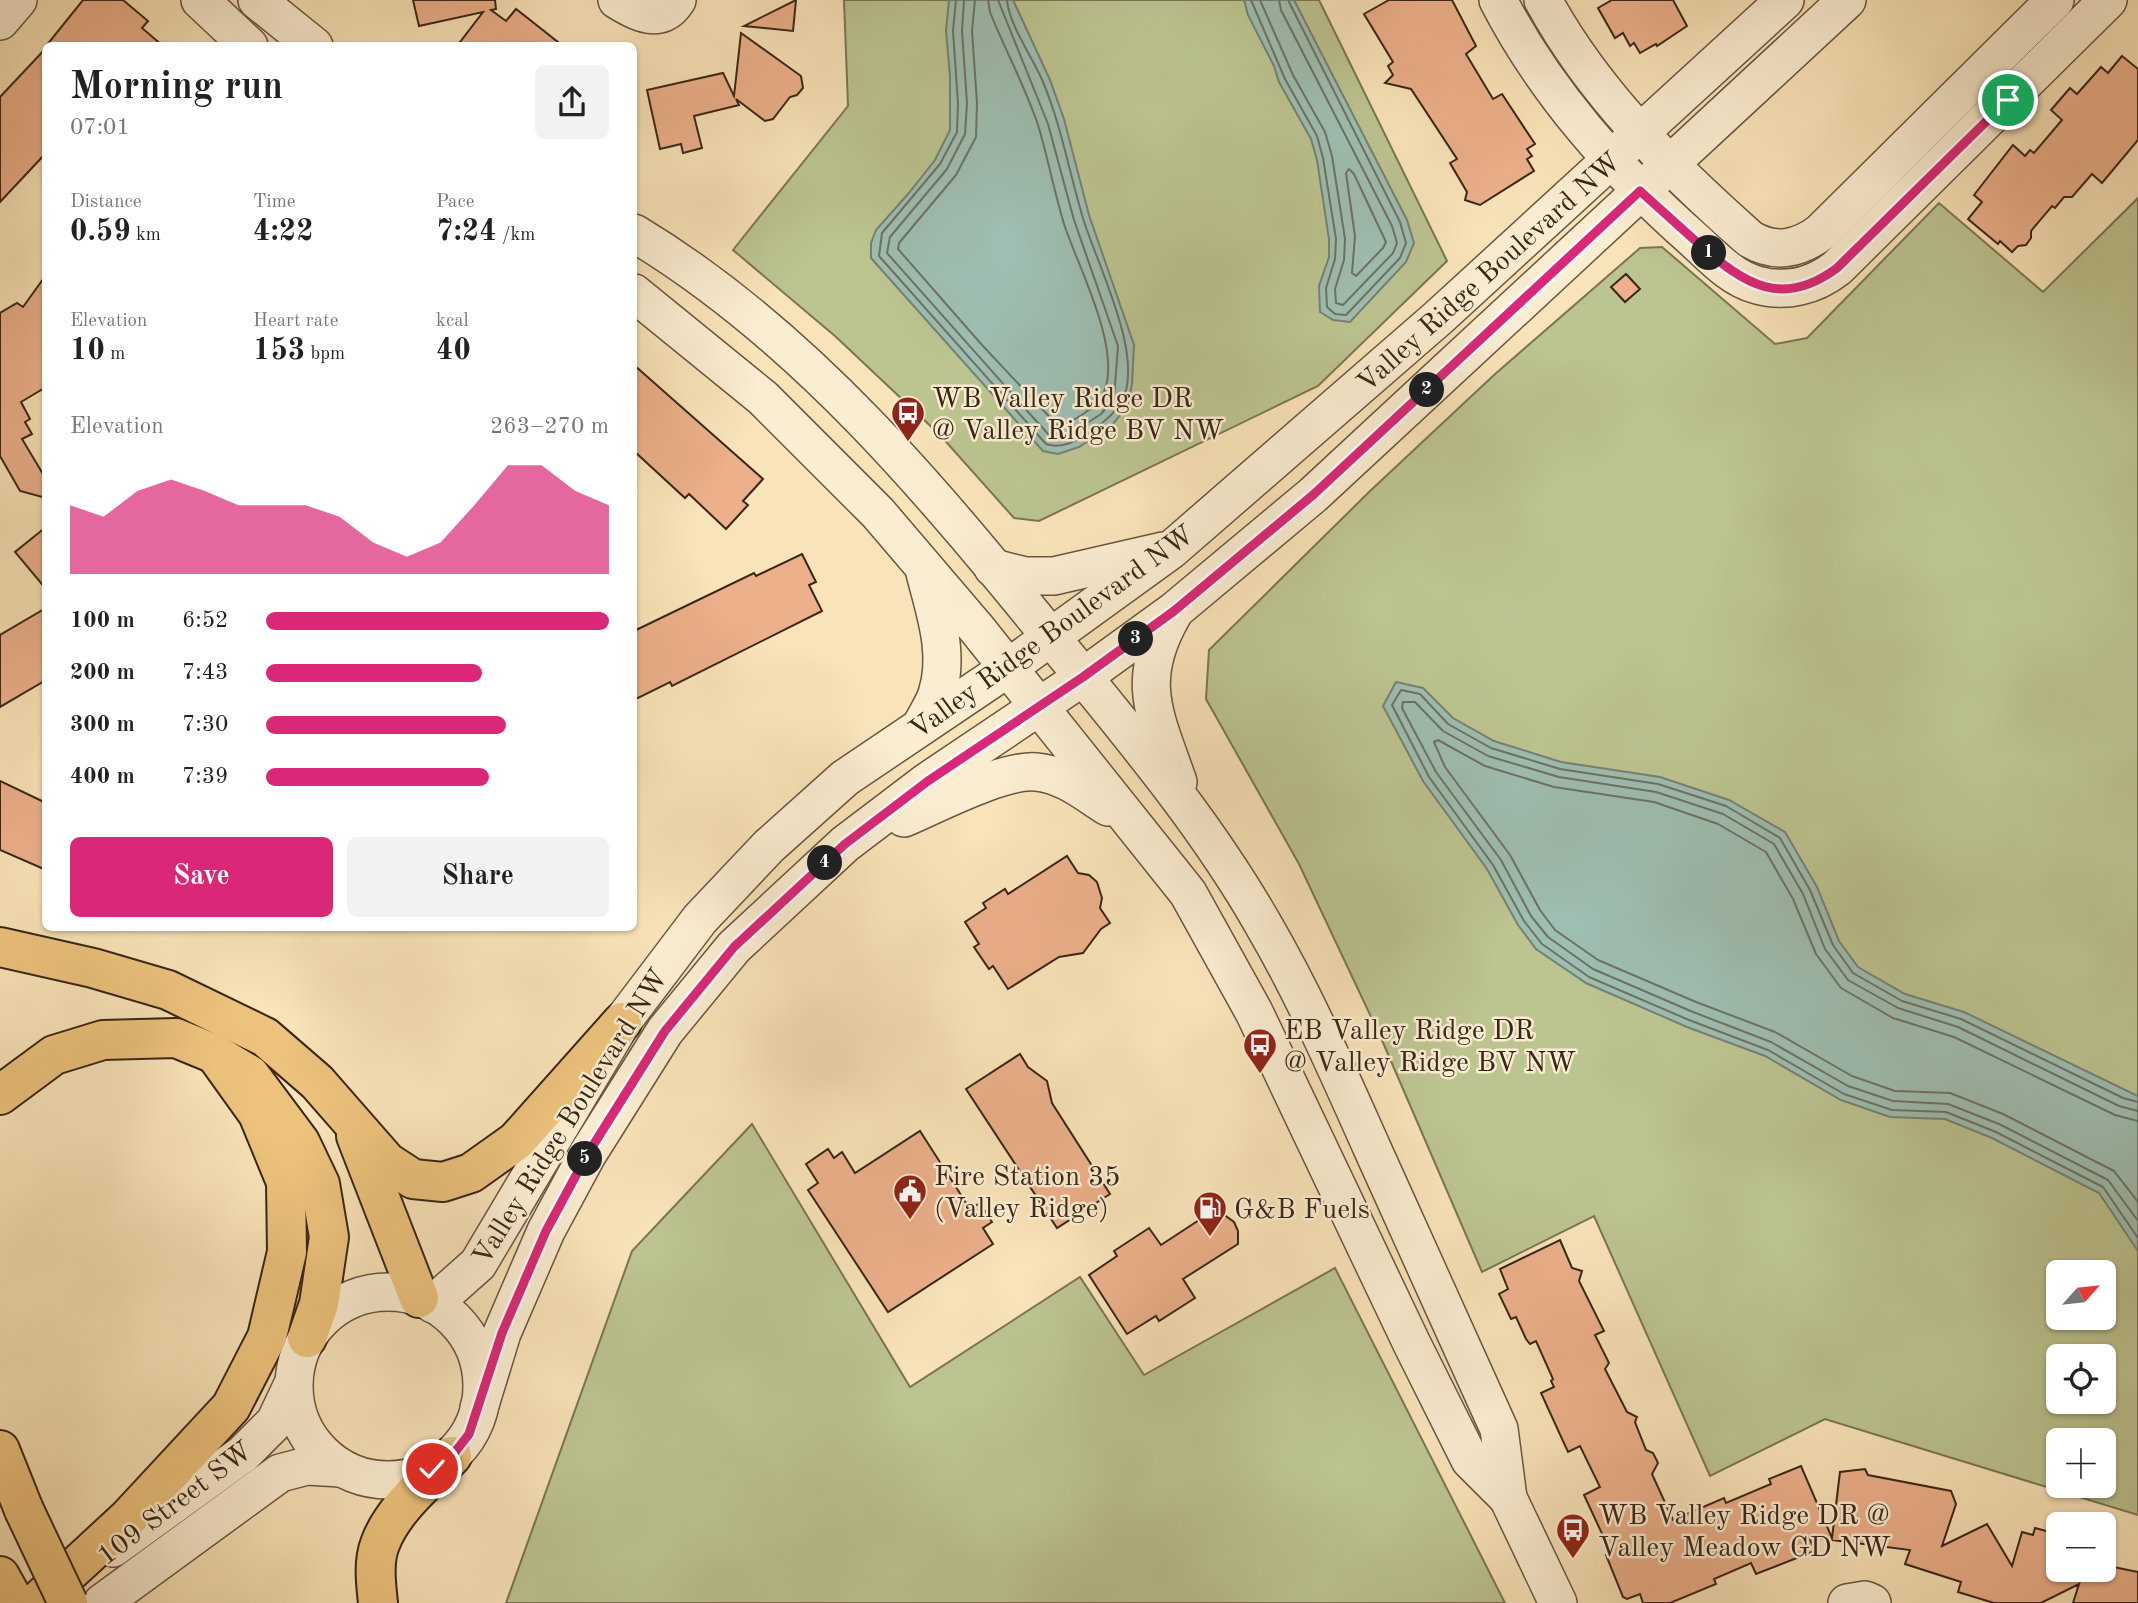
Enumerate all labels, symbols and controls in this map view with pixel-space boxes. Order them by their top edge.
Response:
button: share [535,65,609,139]
text: Morning run [70,69,283,107]
pin [1978,70,2038,130]
icon: arrive [1989,81,2027,119]
text: 07:01 [70,116,130,139]
street label: Valley Ridge Boulevard NW [1353,148,1627,399]
text: Distance [70,193,142,212]
text: Time [253,193,296,212]
text: Pace [436,193,475,212]
text: 0.59 [70,217,131,247]
text: 4:22 [253,217,314,247]
text: 7:24 [436,217,497,247]
text: km [131,226,161,245]
text: /km [497,226,535,245]
pin: 1 [1692,236,1726,270]
text: 1 [1703,243,1714,262]
text: Elevation [70,312,147,331]
text: Heart rate [253,312,338,331]
text: kcal [436,312,469,331]
text: 10 [70,336,105,366]
text: 153 [253,336,305,366]
text: 40 [436,336,471,366]
text: m [105,345,125,364]
text: bpm [305,345,345,364]
pin: 2 [1410,372,1444,408]
text: 2 [1421,380,1432,399]
place label: WB Valley Ridge DR @ Valley Ridge BV NW [932,386,1224,446]
bus stop icon: WB Valley Ridge DR @ Valley Ridge BV NW [889,394,927,443]
text: Elevation [70,415,164,438]
text: 263–270 m [490,415,609,438]
street label: Valley Ridge Boulevard NW [905,521,1200,746]
text: 100 m [70,609,135,632]
text: 6:52 [182,609,228,632]
pin: 3 [1118,622,1154,656]
text: 3 [1130,629,1141,648]
text: 200 m [70,661,135,684]
text: 7:43 [182,661,228,684]
text: 300 m [70,713,135,736]
text: 7:30 [182,713,228,736]
text: 400 m [70,765,135,788]
text: 7:39 [182,765,228,788]
button: Save [70,837,333,917]
button: Share [347,837,609,917]
pin: 4 [808,846,842,880]
text: 4 [819,853,830,872]
street label: Valley Ridge Boulevard NW [469,964,675,1271]
place label: EB Valley Ridge DR @ Valley Ridge BV NW [1284,1018,1576,1078]
bus stop icon: EB Valley Ridge DR @ Valley Ridge BV NW [1241,1026,1279,1075]
pin: 5 [568,1142,602,1176]
text: 5 [579,1149,590,1168]
place label: Fire Station 35 (Valley Ridge) [934,1164,1120,1224]
public building icon: Fire Station 35 (Valley Ridge) [891,1172,929,1221]
fuel station icon: G&B Fuels [1191,1189,1229,1238]
place label: G&B Fuels [1234,1197,1370,1225]
north arrow [2046,1260,2116,1330]
map controls [2046,1260,2116,1582]
button: locate [2046,1344,2116,1414]
button: + [2046,1428,2116,1498]
street label: 109 Street SW [93,1437,259,1572]
pin [402,1439,462,1499]
icon: check [413,1450,451,1488]
place label: WB Valley Ridge DR @ Valley Meadow GD NW [1598,1503,1891,1563]
bus stop icon: WB Valley Ridge DR @ Valley Meadow GD NW [1554,1511,1592,1560]
button: − [2046,1512,2116,1582]

